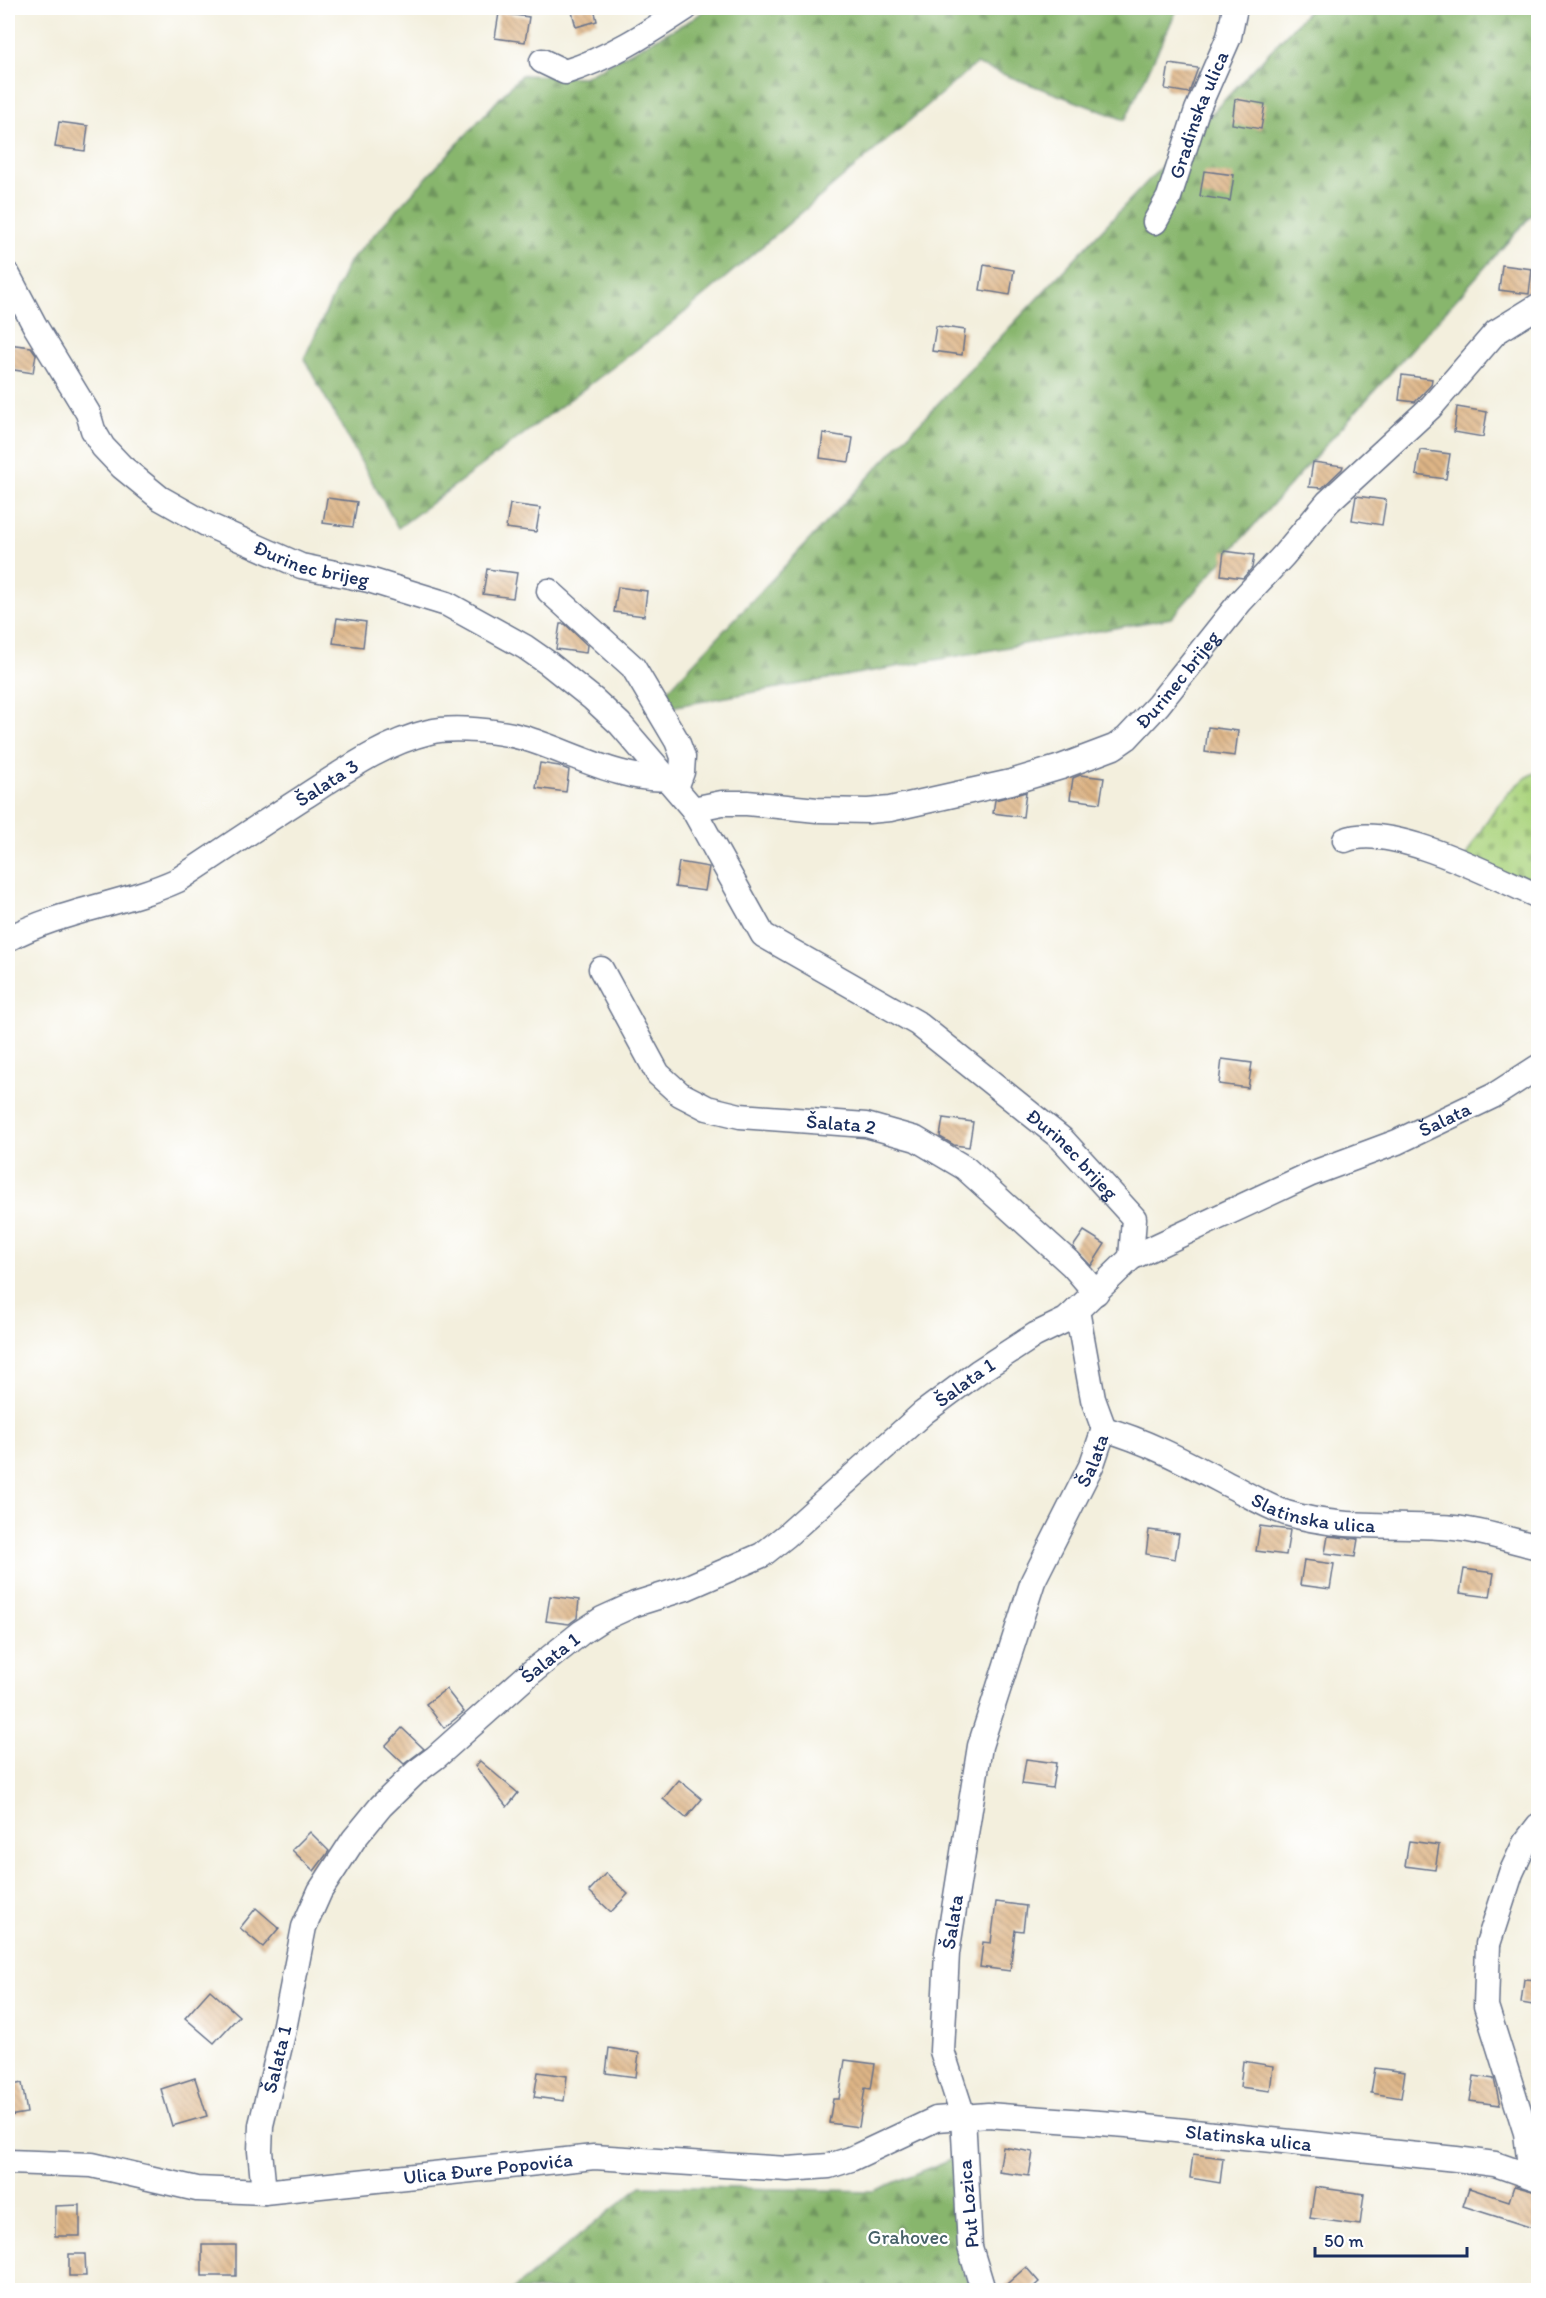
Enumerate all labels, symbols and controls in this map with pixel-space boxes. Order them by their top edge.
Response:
street label: Gradinska ulica [1164,47,1234,182]
street label: Đurinec brijeg [250,535,372,592]
street label: Đurinec brijeg [1130,625,1225,734]
street label: Šalata 3 [290,753,363,812]
street label: Šalata [1415,1096,1475,1142]
street label: Đurinec brijeg [1022,1103,1124,1205]
street label: Šalata 2 [805,1109,879,1139]
street label: Šalata 1 [930,1352,999,1412]
street label: Šalata [1070,1430,1114,1491]
street label: Slatinska ulica [1247,1487,1376,1537]
street label: Šalata 1 [515,1627,584,1688]
street label: Šalata [936,1892,968,1951]
street label: Šalata 1 [257,2023,296,2095]
street label: Slatinska ulica [1184,2119,1314,2156]
street label: Ulica Đure Popovića [402,2147,574,2189]
street label: Put Lozica [952,2158,984,2249]
scale bar [1315,2220,1466,2258]
park label: Grahovec [868,2225,948,2249]
text: 50 m [1324,2230,1364,2252]

